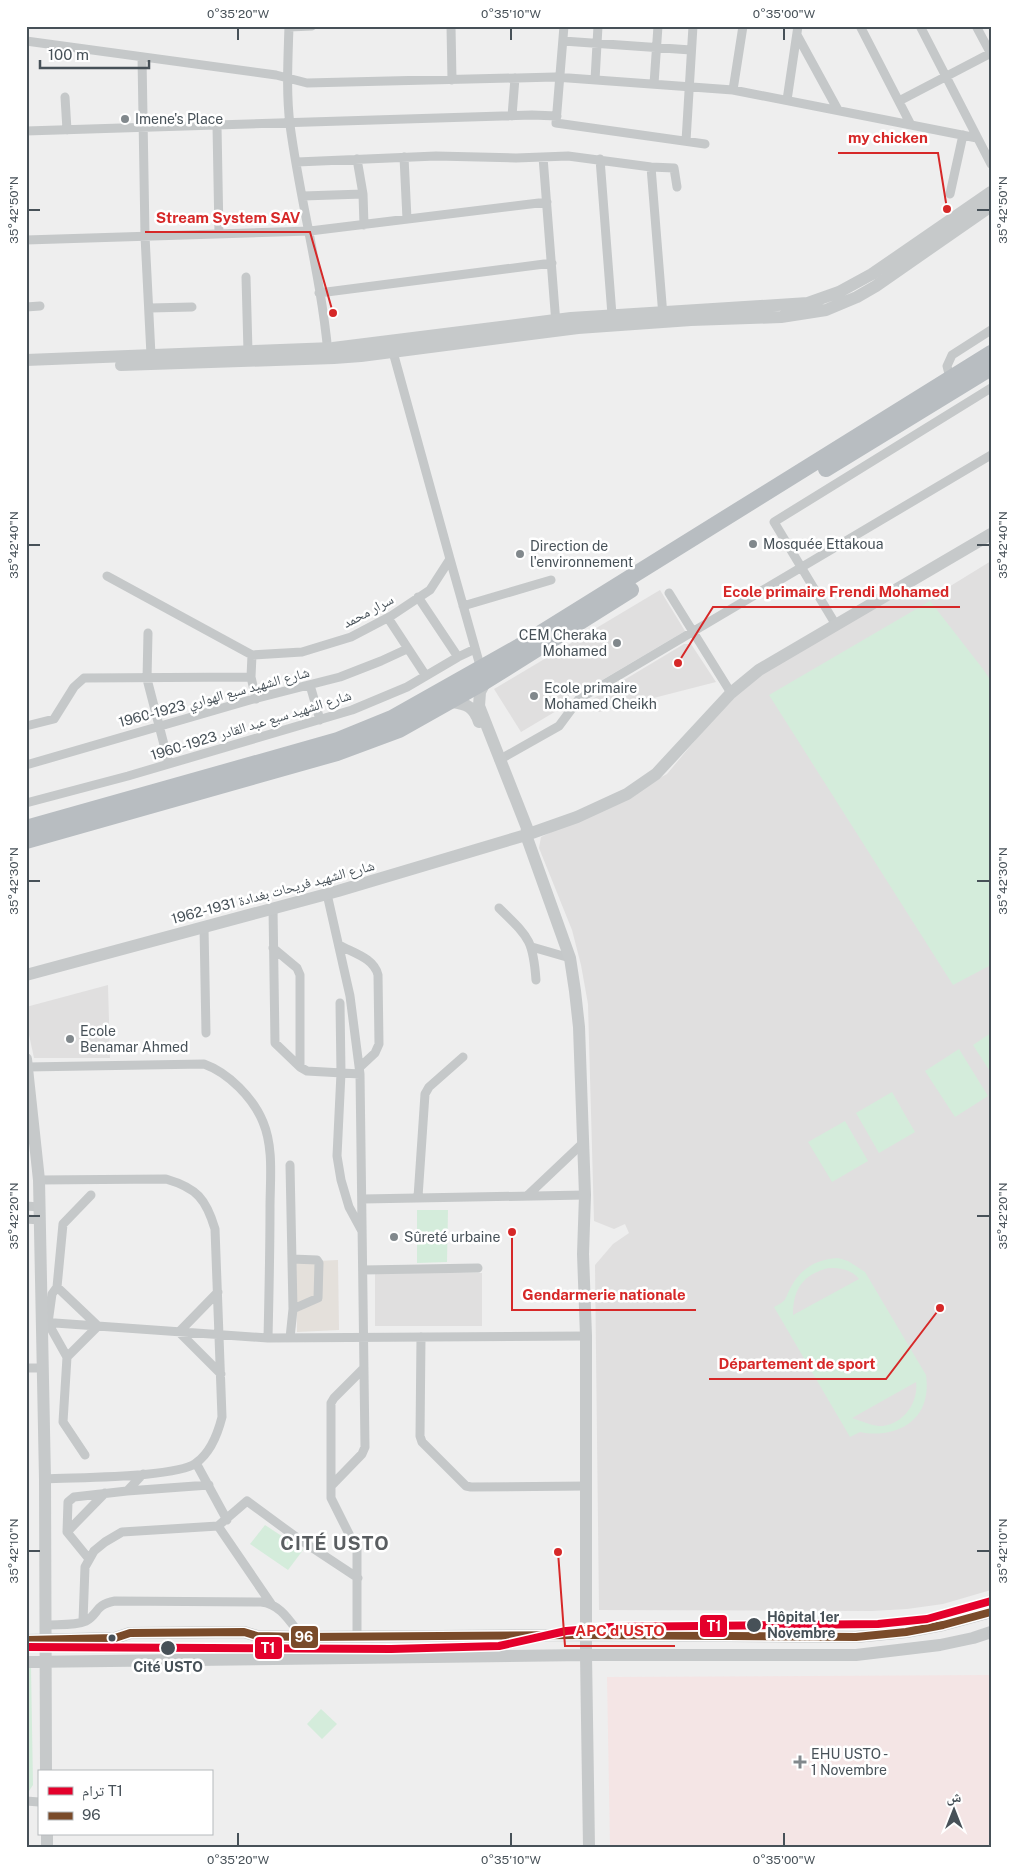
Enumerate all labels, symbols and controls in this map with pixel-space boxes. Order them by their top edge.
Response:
text: 0°35'20"W [207,7,270,21]
text: 0°35'10"W [481,7,542,21]
text: 0°35'00"W [753,7,816,21]
scale bar [40,38,149,70]
text: 100 m [48,46,89,63]
place label: Imene's Place [135,111,223,127]
marker: Imene's Place [119,113,131,125]
callout: my chicken [838,123,938,153]
text: my chicken [848,129,928,146]
text: 35°42'50"N [7,176,21,244]
text: 35°42'50"N [996,176,1010,244]
callout: Stream System SAV [145,202,310,232]
text: Stream System SAV [156,209,301,226]
text: 35°42'40"N [7,511,21,579]
text: 35°42'40"N [996,511,1010,579]
place label: Mosquée Ettakoua [763,536,883,552]
place label: Direction de l'environnement [530,538,633,570]
marker: Mosquée Ettakoua [747,538,759,550]
marker: Direction de l'environnement [514,548,526,560]
callout: Ecole primaire Frendi Mohamed [713,577,960,607]
text: Ecole primaire Frendi Mohamed [723,583,949,600]
street label: سرار محمد [340,591,397,632]
place label: CEM Cheraka Mohamed [519,627,607,659]
marker: CEM Cheraka Mohamed [611,637,623,649]
street label: شارع الشهيد سبع الهواري 1923-1960 [117,664,312,734]
place label: Ecole primaire Mohamed Cheikh [544,680,657,712]
street label: شارع الشهيد سبع عبد القادر 1923-1960 [149,687,354,765]
marker: Ecole primaire Mohamed Cheikh [528,690,540,702]
text: 35°42'30"N [7,847,21,915]
text: 35°42'30"N [996,847,1010,915]
street label: شارع الشهيد فريحات بغدادة 1931-1962 [170,857,377,929]
place label: Ecole Benamar Ahmed [80,1023,188,1055]
marker: Ecole Benamar Ahmed [64,1033,76,1045]
text: 35°42'20"N [7,1182,21,1250]
text: 35°42'20"N [996,1182,1010,1250]
place label: Sûreté urbaine [404,1229,500,1245]
marker: Sûreté urbaine [388,1231,400,1243]
callout: Gendarmerie nationale [512,1280,696,1310]
text: Gendarmerie nationale [522,1286,686,1303]
callout: Département de sport [709,1349,886,1379]
text: Département de sport [718,1355,876,1372]
text: 35°42'10"N [7,1519,21,1583]
text: 35°42'10"N [996,1519,1010,1583]
district label: CITÉ USTO [280,1532,390,1554]
place label: Hôpital 1er Novembre [767,1609,839,1641]
line badge: T1 [699,1614,728,1638]
callout: APC d'USTO [565,1616,675,1646]
marker: Hôpital 1er Novembre [745,1616,763,1634]
text: T1 [707,1618,721,1634]
text: APC d'USTO [575,1622,665,1639]
line badge: 96 [290,1625,319,1649]
text: 96 [295,1629,313,1645]
unlabelled marker [107,1633,117,1643]
line badge: T1 [254,1636,283,1660]
marker: Cité USTO [159,1639,177,1657]
text: T1 [261,1640,275,1656]
place label: Cité USTO [133,1659,203,1675]
place label: EHU USTO - 1 Novembre [811,1746,888,1778]
marker: EHU USTO - 1 Novembre [793,1755,807,1769]
legend [38,1770,212,1836]
text: ترام T1 [82,1782,123,1801]
north arrow [930,1786,980,1836]
text: ش [947,1789,962,1806]
text: 96 [82,1806,101,1823]
text: 0°35'20"W [207,1853,270,1867]
text: 0°35'10"W [481,1853,542,1867]
text: 0°35'00"W [753,1853,816,1867]

